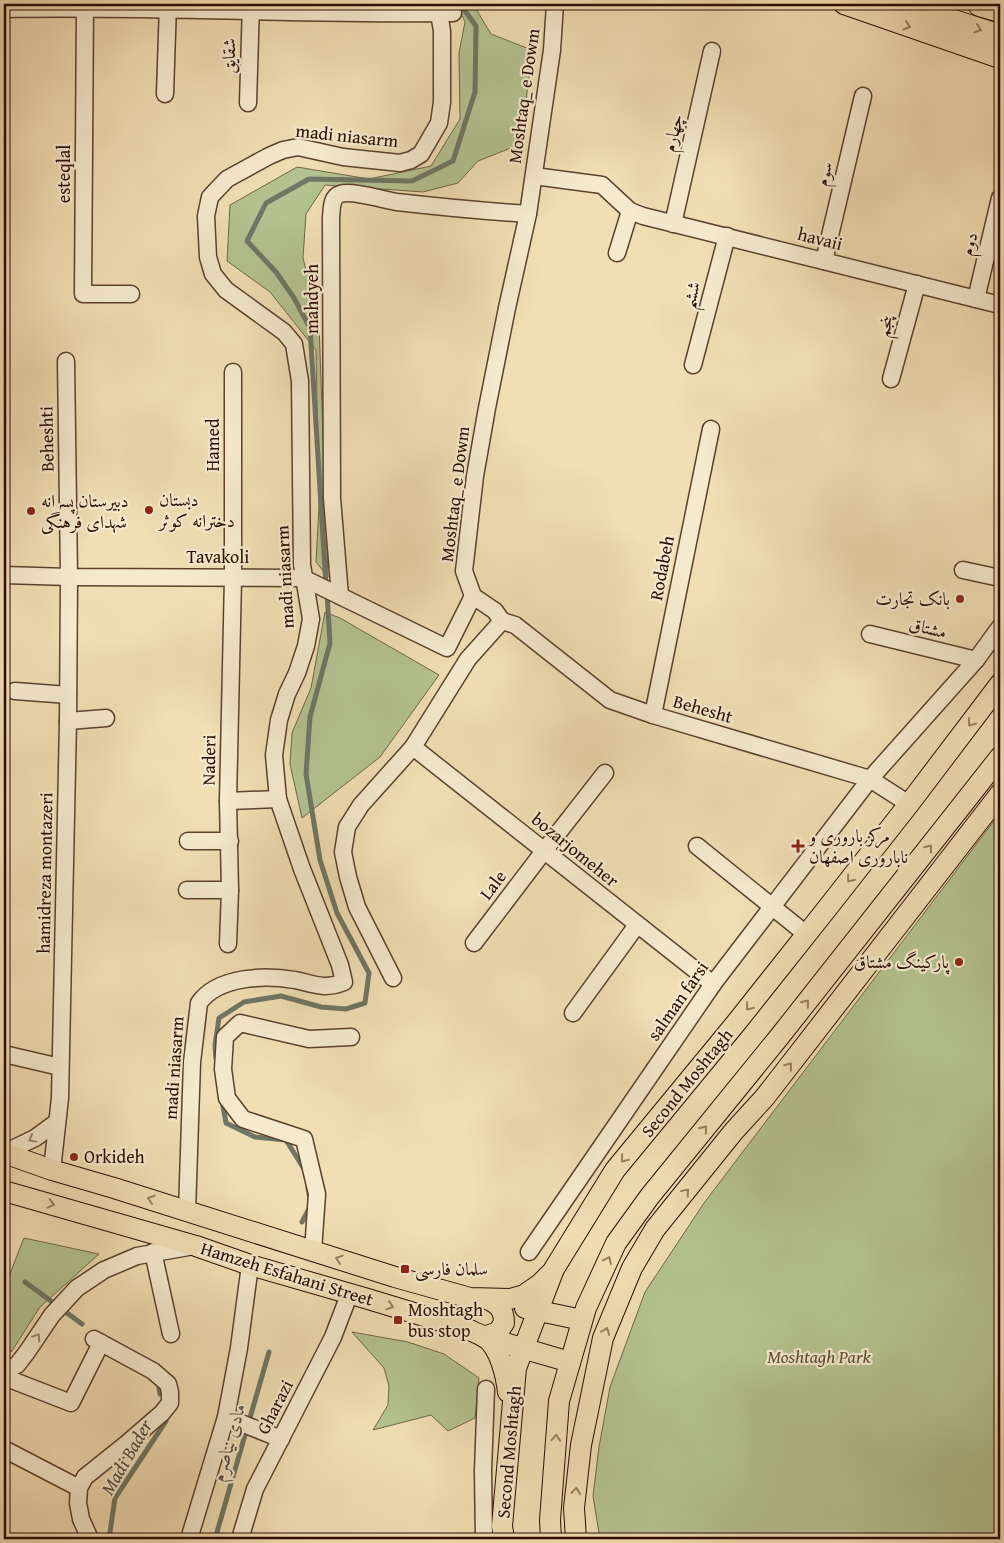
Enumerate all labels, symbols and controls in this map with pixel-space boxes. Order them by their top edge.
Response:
one-way arrow [902,20,910,30]
one-way arrow [973,24,981,34]
street label: Moshtaq_ e Dowm [501,26,546,165]
street label: شقایق [215,38,242,74]
street label: چهارم [655,111,693,155]
street label: madi niasarm [294,117,400,154]
street label: esteqlal [50,145,77,203]
street label: سوم [808,159,842,190]
street label: havaii [795,220,845,257]
street label: دوم [953,229,987,259]
street label: mahdyeh [298,264,325,334]
street label: ششم [674,278,712,313]
street label: پنجم [869,311,904,341]
street label: Beheshti [32,406,61,472]
street label: Hamed [199,418,226,472]
street label: Moshtaq_ e Dowm [433,424,476,563]
place label: دبستان دخترانه کوثر [157,486,235,534]
place label: دبیرستان پسرانه شهدای فرهنگی [41,487,129,535]
marker: دبستان دخترانه کوثر [143,504,155,516]
marker: دبیرستان پسرانه شهدای فرهنگی [25,505,37,517]
street label: madi niasarm [268,524,301,629]
street label: Rodabeh [642,533,681,603]
street label: Tavakoli [187,543,249,570]
place label: بانک تجارت [875,585,950,612]
marker: بانک تجارت [954,593,966,605]
street label: مشتاق [906,610,950,645]
street label: Behesht [670,687,737,730]
one-way arrow [968,717,977,727]
street label: Naderi [195,734,222,786]
street label: hamidreza montazeri [30,792,59,954]
street label: bozarjomeher [526,806,625,894]
place label: مرکز باروری و ناباروری اصفهان [807,822,908,870]
marker: مرکز باروری و ناباروری اصفهان [791,839,805,853]
one-way arrow [923,845,931,854]
street label: Lale [473,864,513,905]
one-way arrow [848,873,856,882]
place label: پارکینگ مشتاق [854,948,951,975]
street label: salman farsi [640,955,715,1046]
marker: پارکینگ مشتاق [953,956,965,968]
one-way arrow [801,1000,809,1009]
one-way arrow [746,1001,755,1010]
street label: madi niasarm [156,1015,191,1120]
street label: Second Moshtagh [634,1022,739,1143]
one-way arrow [783,1063,791,1072]
one-way arrow [699,1126,708,1135]
one-way arrow [28,1133,37,1143]
place label: Orkideh [84,1143,145,1170]
marker: Orkideh [68,1151,80,1163]
one-way arrow [621,1154,630,1163]
one-way arrow [680,1188,689,1197]
one-way arrow [147,1195,156,1205]
one-way arrow [46,1198,54,1208]
street label: Hamzeh Esfahani Street [197,1234,377,1313]
one-way arrow [335,1255,344,1265]
place label: سلمان فارسی [415,1255,488,1282]
one-way arrow [602,1256,612,1265]
marker: سلمان فارسی [399,1263,411,1275]
place label: Moshtagh bus stop [408,1296,483,1344]
one-way arrow [386,1300,394,1310]
marker: Moshtagh bus stop [392,1314,404,1326]
one-way arrow [599,1327,610,1336]
one-way arrow [31,1333,40,1342]
park label: Moshtagh Park [767,1343,872,1370]
street label: Gharazi [249,1375,300,1439]
street label: Second Moshtagh [489,1384,528,1519]
water label: مادی نیاصرم [203,1399,255,1485]
water label: Madi Bader [93,1413,159,1500]
one-way arrow [550,1434,561,1442]
one-way arrow [570,1486,581,1494]

